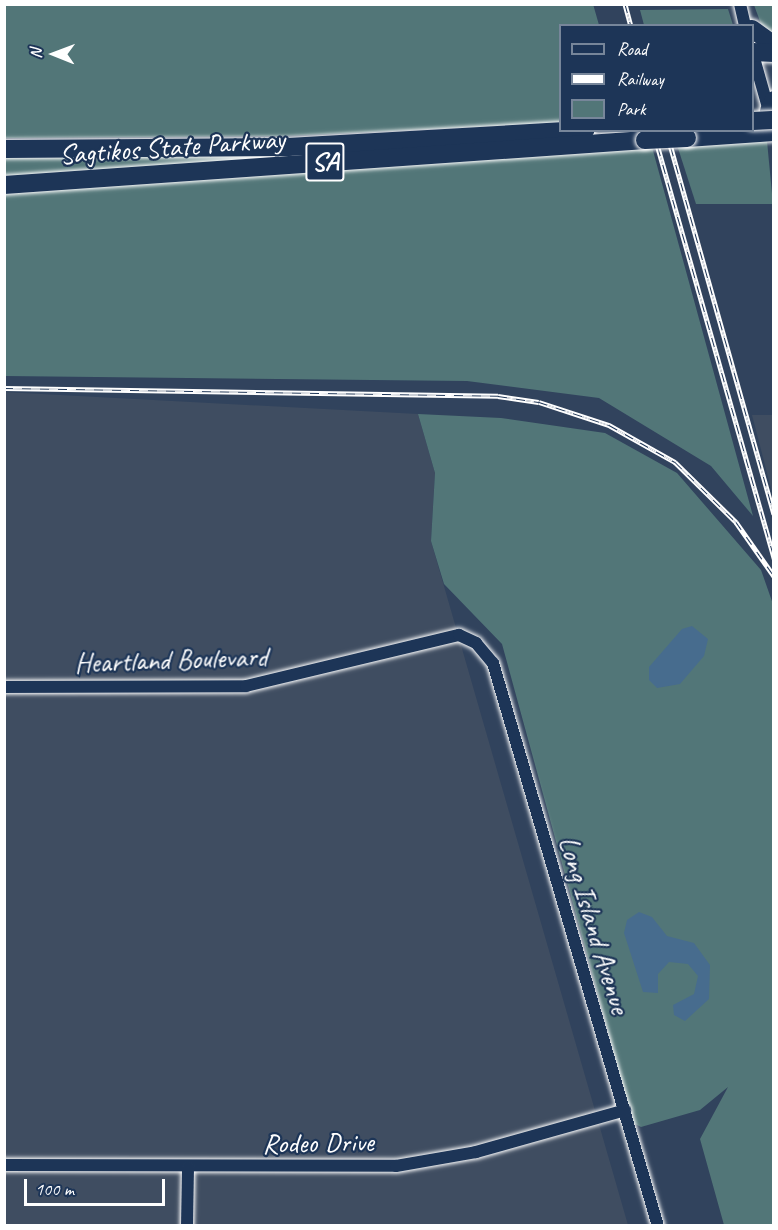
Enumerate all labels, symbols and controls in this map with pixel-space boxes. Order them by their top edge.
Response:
north arrow [24,24,84,84]
legend [559,24,754,132]
text: Road [617,38,647,60]
text: N [26,49,46,59]
text: Railway [617,68,664,90]
text: Park [617,98,646,120]
street label: Sagtikos State Parkway [58,122,286,172]
road number: SA [304,138,346,186]
street label: Heartland Boulevard [74,640,268,680]
street label: Long Island Avenue [551,832,637,1018]
street label: Rodeo Drive [262,1125,374,1161]
scale bar [27,1167,168,1205]
text: 100 m [35,1178,74,1200]

